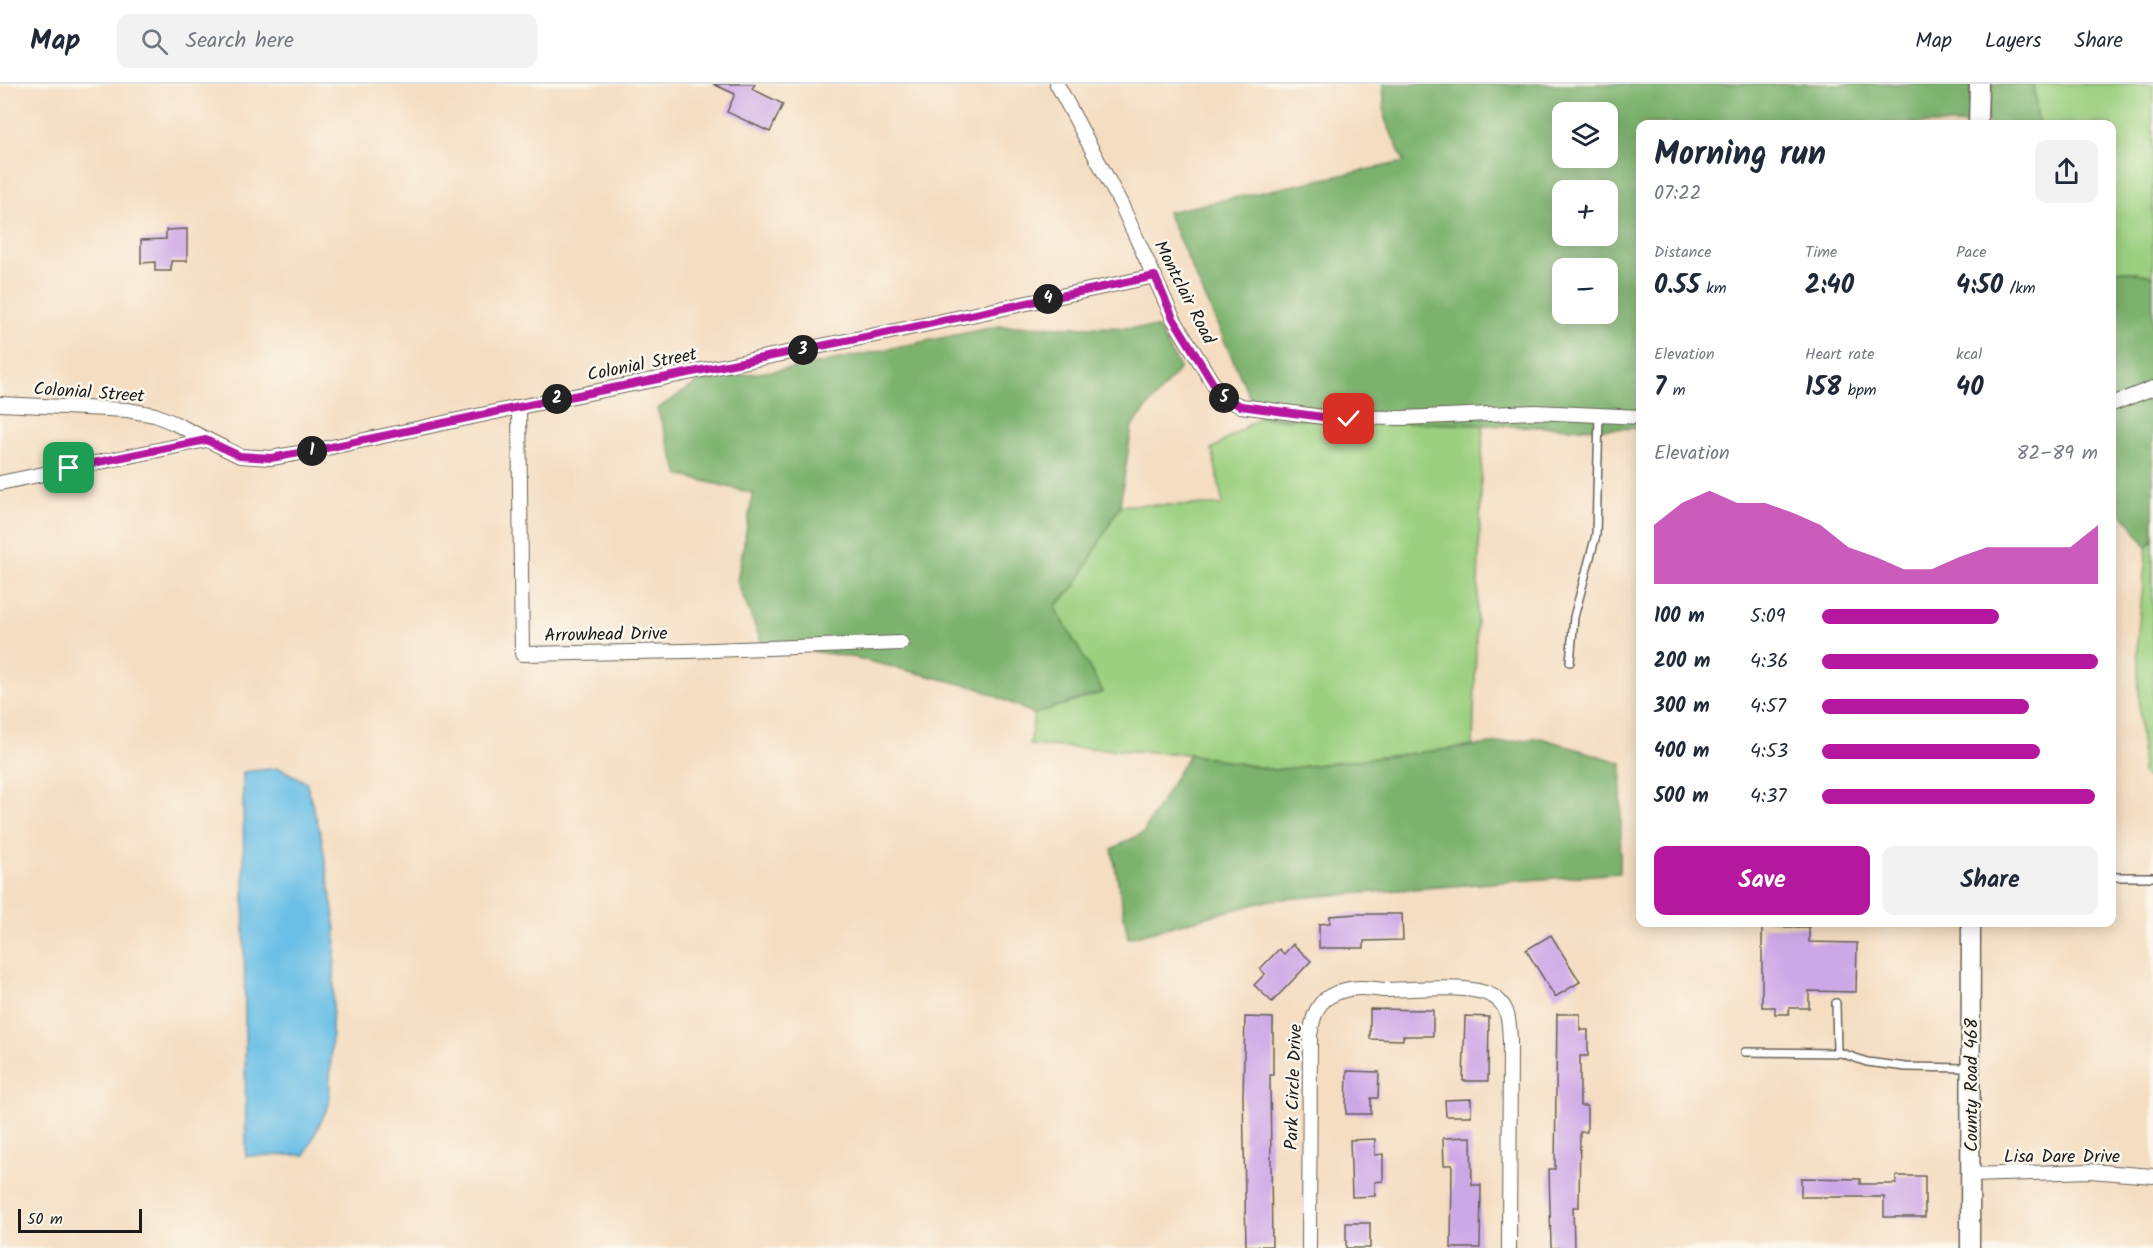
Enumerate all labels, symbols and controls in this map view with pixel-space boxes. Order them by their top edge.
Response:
search box [117,14,537,68]
text: Map [30,19,81,64]
text: Search here [186,24,294,59]
icon: search [138,25,171,58]
text: Map [1915,25,1952,58]
text: Layers [1985,25,2041,58]
text: Share [2074,25,2123,58]
map controls [1552,102,1618,324]
button: layers [1552,102,1618,168]
text: Morning run [1654,129,1826,182]
button: share [2035,140,2098,203]
text: 07:22 [1654,178,1701,210]
button: + [1552,180,1618,246]
street label: Montclair Road [1145,236,1223,351]
text: Distance [1654,240,1712,265]
text: Time [1805,240,1837,265]
text: Pace [1956,240,1987,265]
button: − [1552,258,1618,324]
text: 0.55 [1654,265,1700,307]
text: 2:40 [1805,265,1854,307]
text: 4:50 [1956,265,2003,307]
text: km [1700,276,1726,301]
text: /km [2003,276,2035,301]
pin: 4 [1033,284,1063,314]
text: 4 [1044,286,1052,311]
pin: 3 [788,335,818,365]
text: 3 [799,337,807,362]
street label: Colonial Street [585,340,701,390]
text: Elevation [1654,342,1715,367]
text: Heart rate [1805,342,1875,367]
text: kcal [1956,342,1982,367]
text: 7 [1654,367,1666,409]
text: 158 [1805,367,1841,409]
text: 40 [1956,367,1984,409]
street label: Colonial Street [32,375,146,412]
text: m [1666,378,1685,403]
text: bpm [1841,378,1877,403]
pin: 5 [1209,383,1239,413]
pin: 2 [542,384,572,414]
text: 5 [1220,385,1228,410]
text: 2 [552,386,562,411]
pin [1323,393,1374,444]
icon: check [1332,402,1365,435]
pin: 1 [297,436,327,466]
text: 1 [310,438,314,463]
text: Elevation [1654,438,1730,470]
text: 82–89 m [2016,438,2098,470]
pin [43,442,94,493]
icon: arrive [52,451,85,484]
text: 100 m [1654,601,1705,633]
text: 5:09 [1750,601,1785,633]
street label: Arrowhead Drive [544,620,668,651]
text: 200 m [1654,646,1710,678]
text: 4:36 [1750,646,1788,678]
text: 300 m [1654,691,1710,723]
text: 4:57 [1750,691,1786,723]
text: 400 m [1654,736,1710,768]
text: 4:53 [1750,736,1788,768]
text: 500 m [1654,781,1709,813]
text: 4:37 [1750,781,1787,813]
button: Save [1654,846,1870,915]
button: Share [1882,846,2098,915]
street label: County Road 468 [1958,1018,1987,1152]
street label: Park Circle Drive [1278,1024,1311,1151]
street label: Lisa Dare Drive [2004,1143,2120,1172]
scale bar [18,1206,142,1234]
text: 50 m [27,1207,63,1232]

